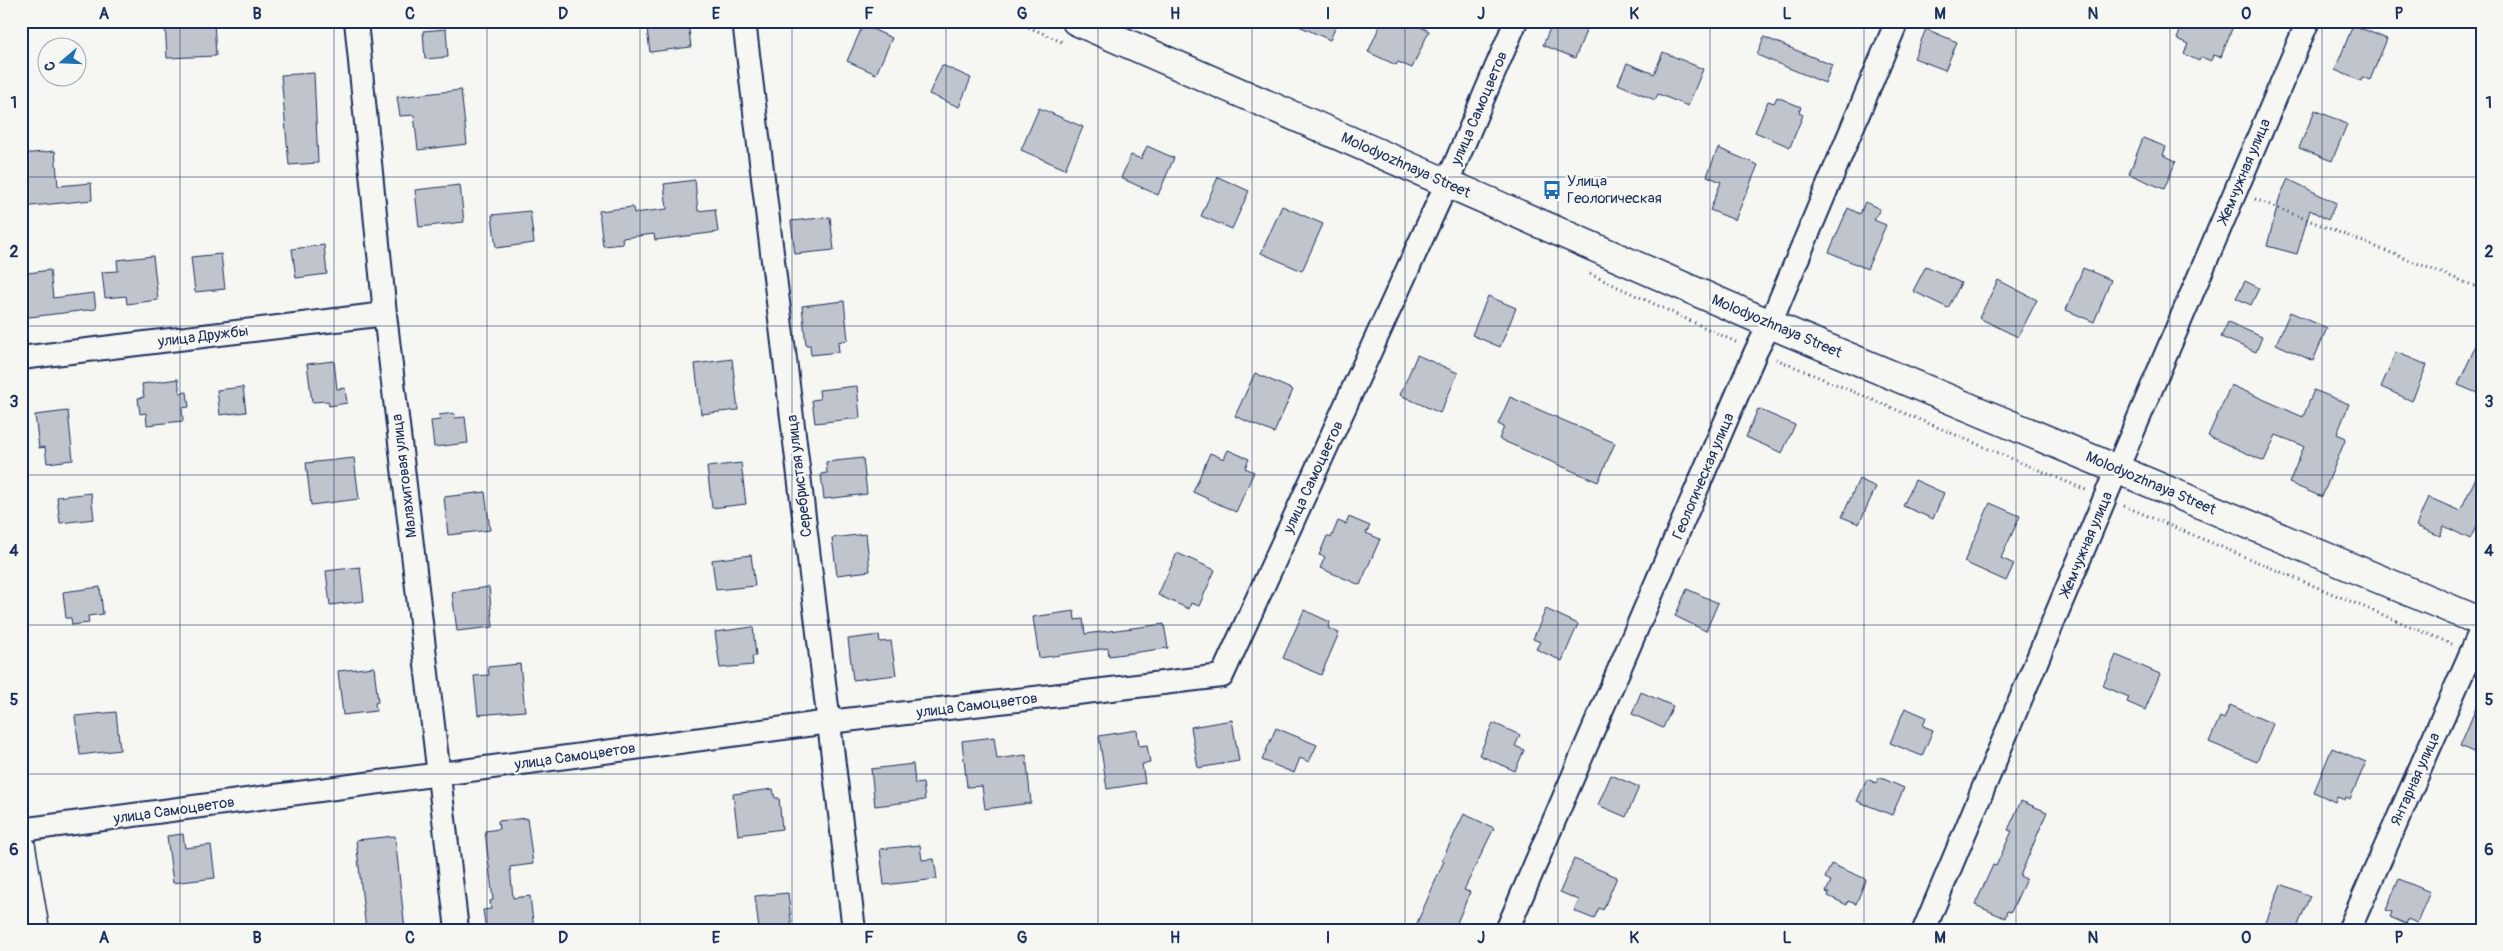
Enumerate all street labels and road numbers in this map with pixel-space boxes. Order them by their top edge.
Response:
street label: улица Самоцветов [1447,48,1512,169]
street label: Жемчужная улица [2213,116,2275,228]
street label: Molodyozhnaya Street [1338,128,1474,203]
street label: Molodyozhnaya Street [1709,290,1846,363]
street label: улица Дружбы [156,322,249,352]
street label: Геологическая улица [1668,410,1739,542]
street label: Малахитовая улица [387,413,422,539]
street label: Серебристая улица [783,414,816,538]
street label: улица Самоцветов [1279,418,1348,537]
street label: Molodyozhnaya Street [2083,447,2220,520]
street label: Жемчужная улица [2055,489,2117,601]
street label: улица Самоцветов [914,689,1039,722]
street label: Янтарная улица [2386,730,2444,829]
street label: улица Самоцветов [512,739,637,775]
street label: улица Самоцветов [111,793,236,829]

